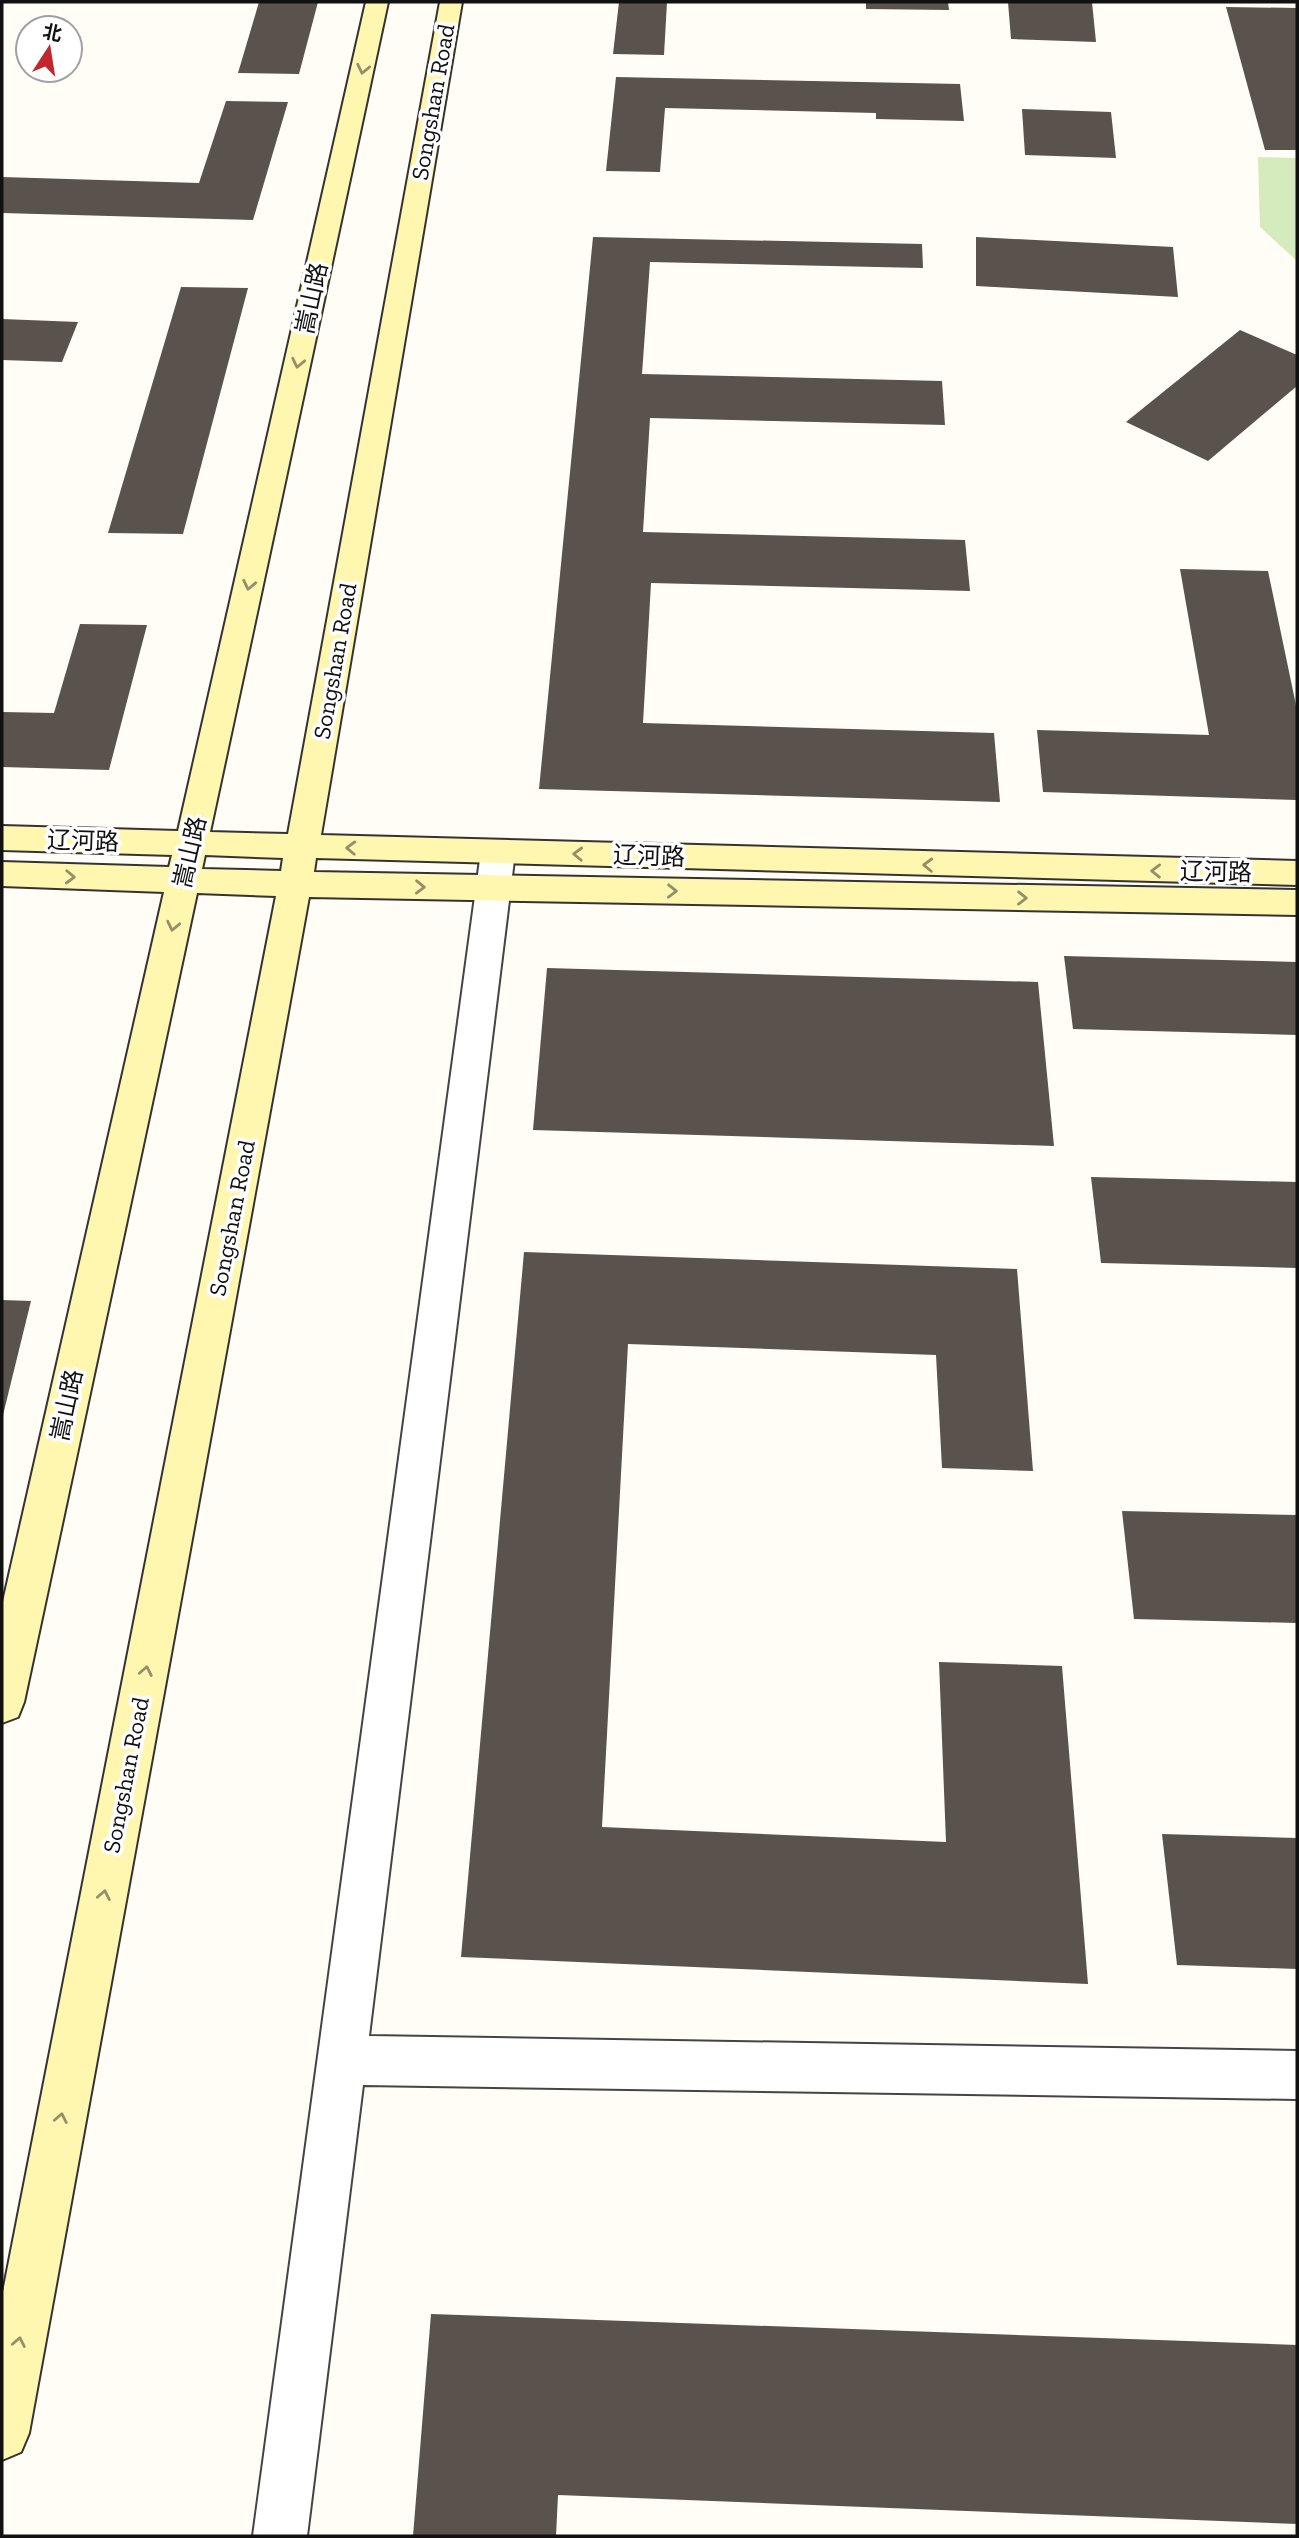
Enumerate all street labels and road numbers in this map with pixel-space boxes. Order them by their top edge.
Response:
street label: Songshan Road [404,21,461,182]
street label: 嵩山路 [290,260,333,336]
street label: Songshan Road [306,580,363,741]
street label: 嵩山路 [167,814,212,890]
street label: 辽河路 [47,825,120,856]
street label: 辽河路 [613,840,686,871]
street label: 辽河路 [1180,856,1252,887]
street label: Songshan Road [202,1137,261,1298]
street label: 嵩山路 [45,1367,88,1443]
street label: Songshan Road [96,1694,155,1855]

